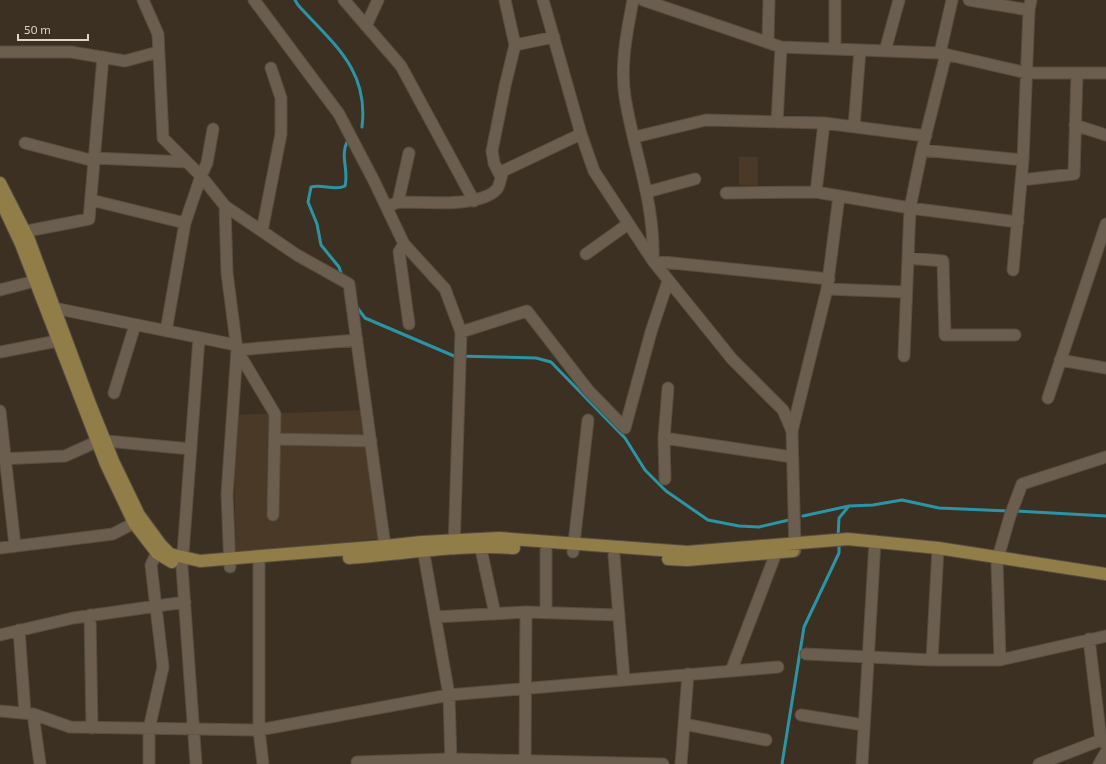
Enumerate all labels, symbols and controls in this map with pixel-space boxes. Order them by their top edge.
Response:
scale bar [18,16,88,42]
text: 50 m [24,22,51,36]

